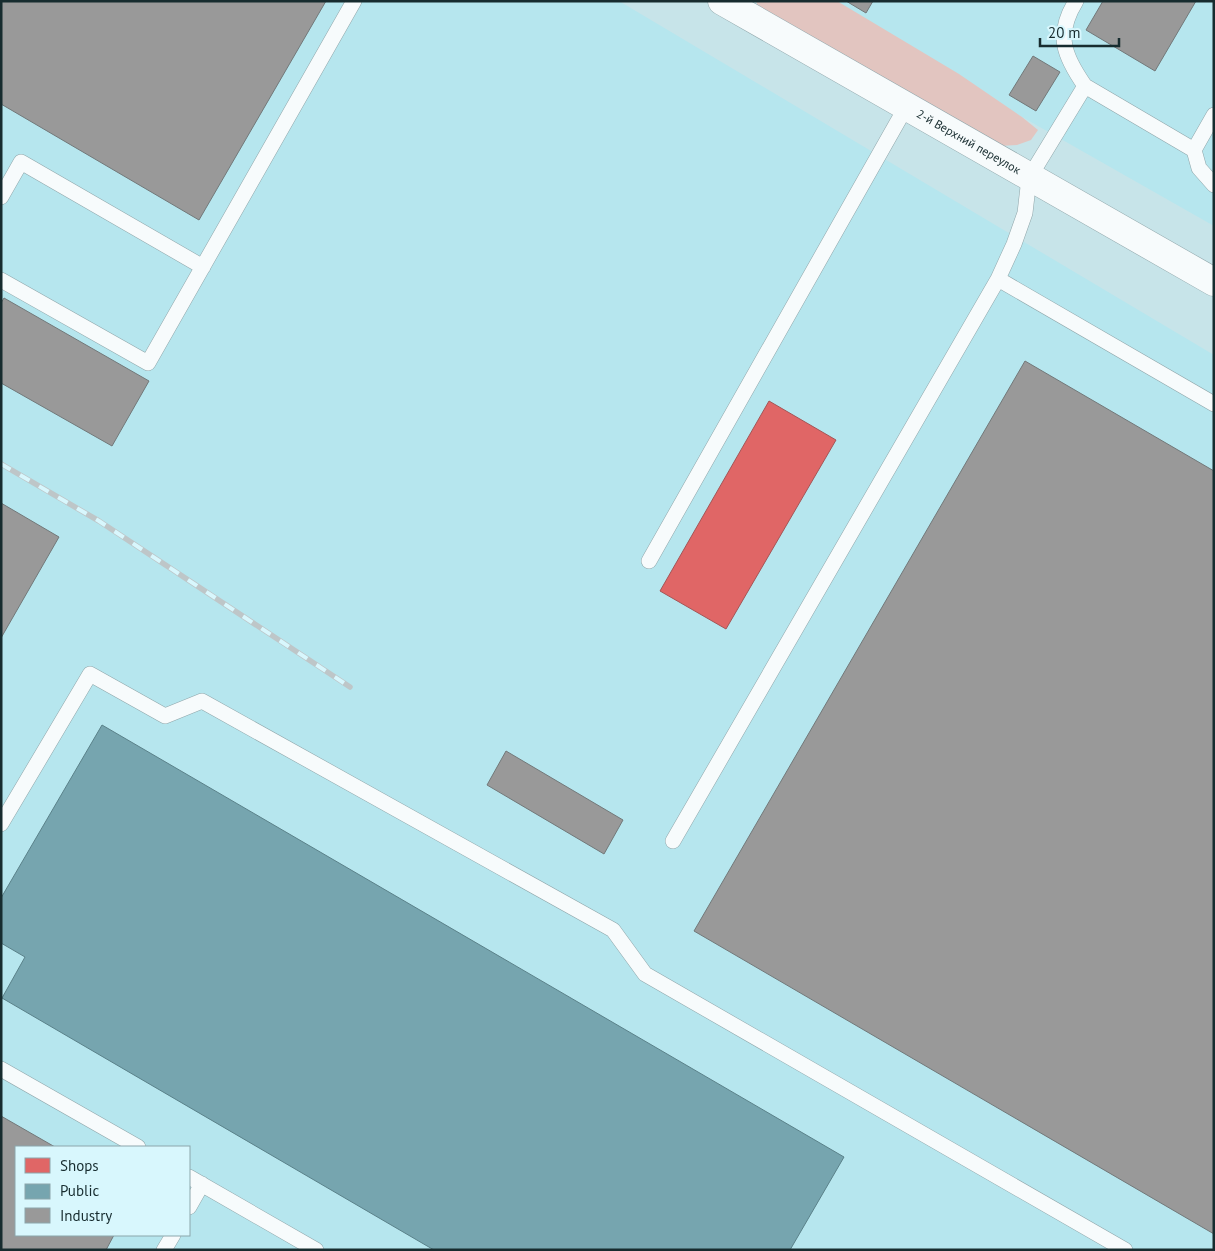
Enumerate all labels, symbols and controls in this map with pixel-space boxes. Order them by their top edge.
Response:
scale bar [1040,15,1119,47]
text: 20 m [1048,23,1081,42]
street label: 2-й Верхний переулок [914,106,1024,177]
legend [15,1146,190,1236]
text: Shops [60,1156,99,1175]
text: Public [60,1181,99,1200]
text: Industry [60,1206,112,1225]

